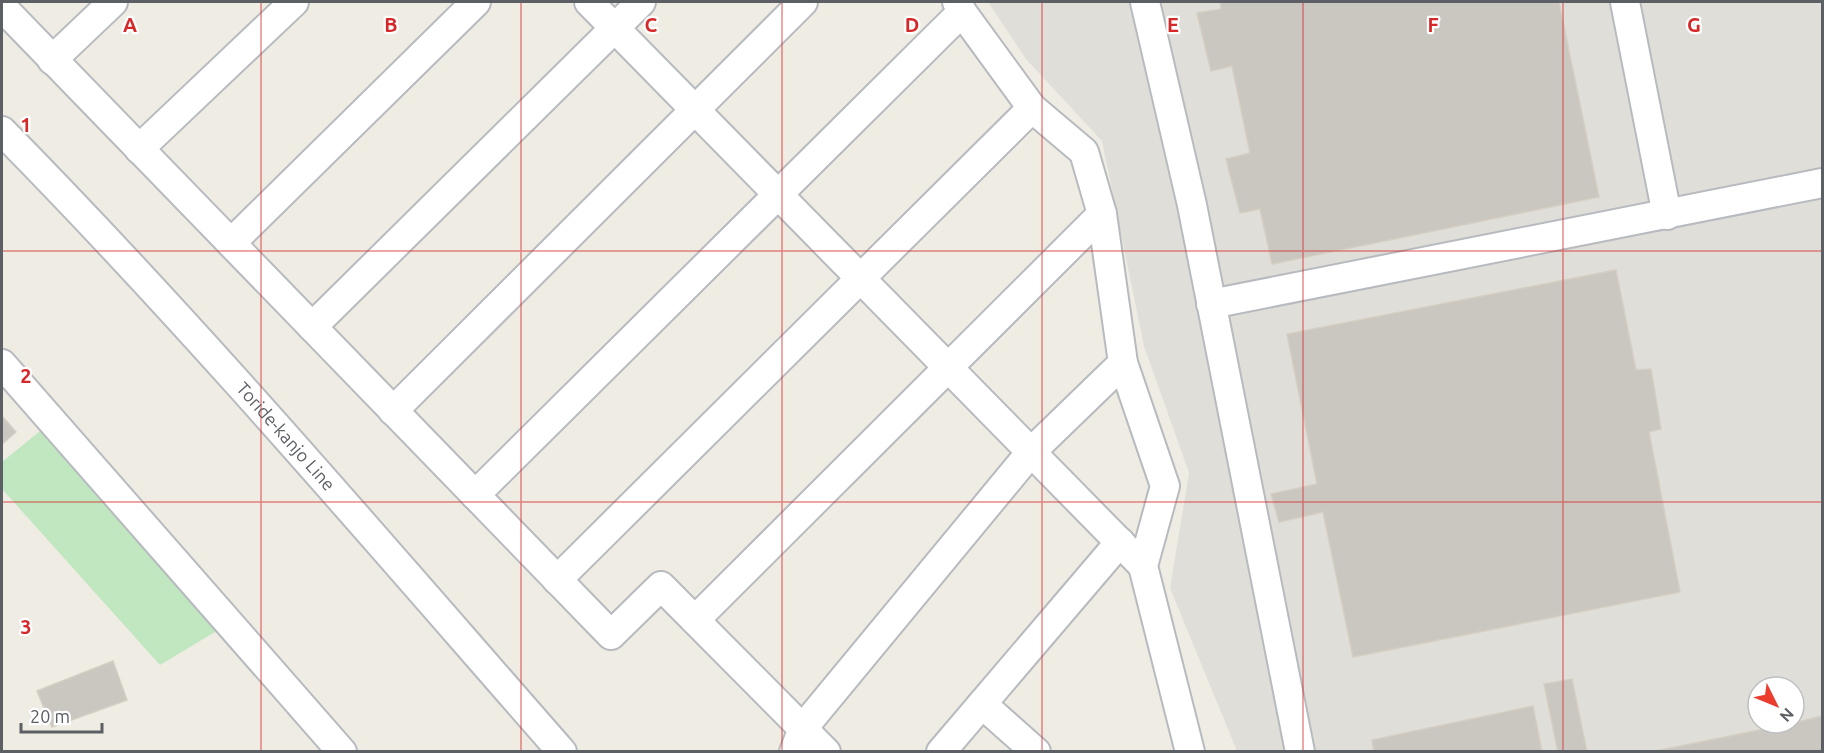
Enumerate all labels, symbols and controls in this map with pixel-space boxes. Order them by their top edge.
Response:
text: A [123,13,137,36]
text: B [384,13,398,36]
text: C [645,13,658,36]
text: D [905,13,919,36]
text: E [1167,13,1179,36]
text: F [1427,13,1439,36]
text: G [1687,13,1701,36]
text: 1 [20,113,32,136]
text: 2 [20,364,32,387]
street label: Toride-kanjo Line [233,378,340,494]
text: 3 [20,615,32,638]
north arrow [1746,675,1806,735]
scale bar [21,696,102,734]
text: N [1776,705,1798,726]
text: 20 m [30,706,70,726]

